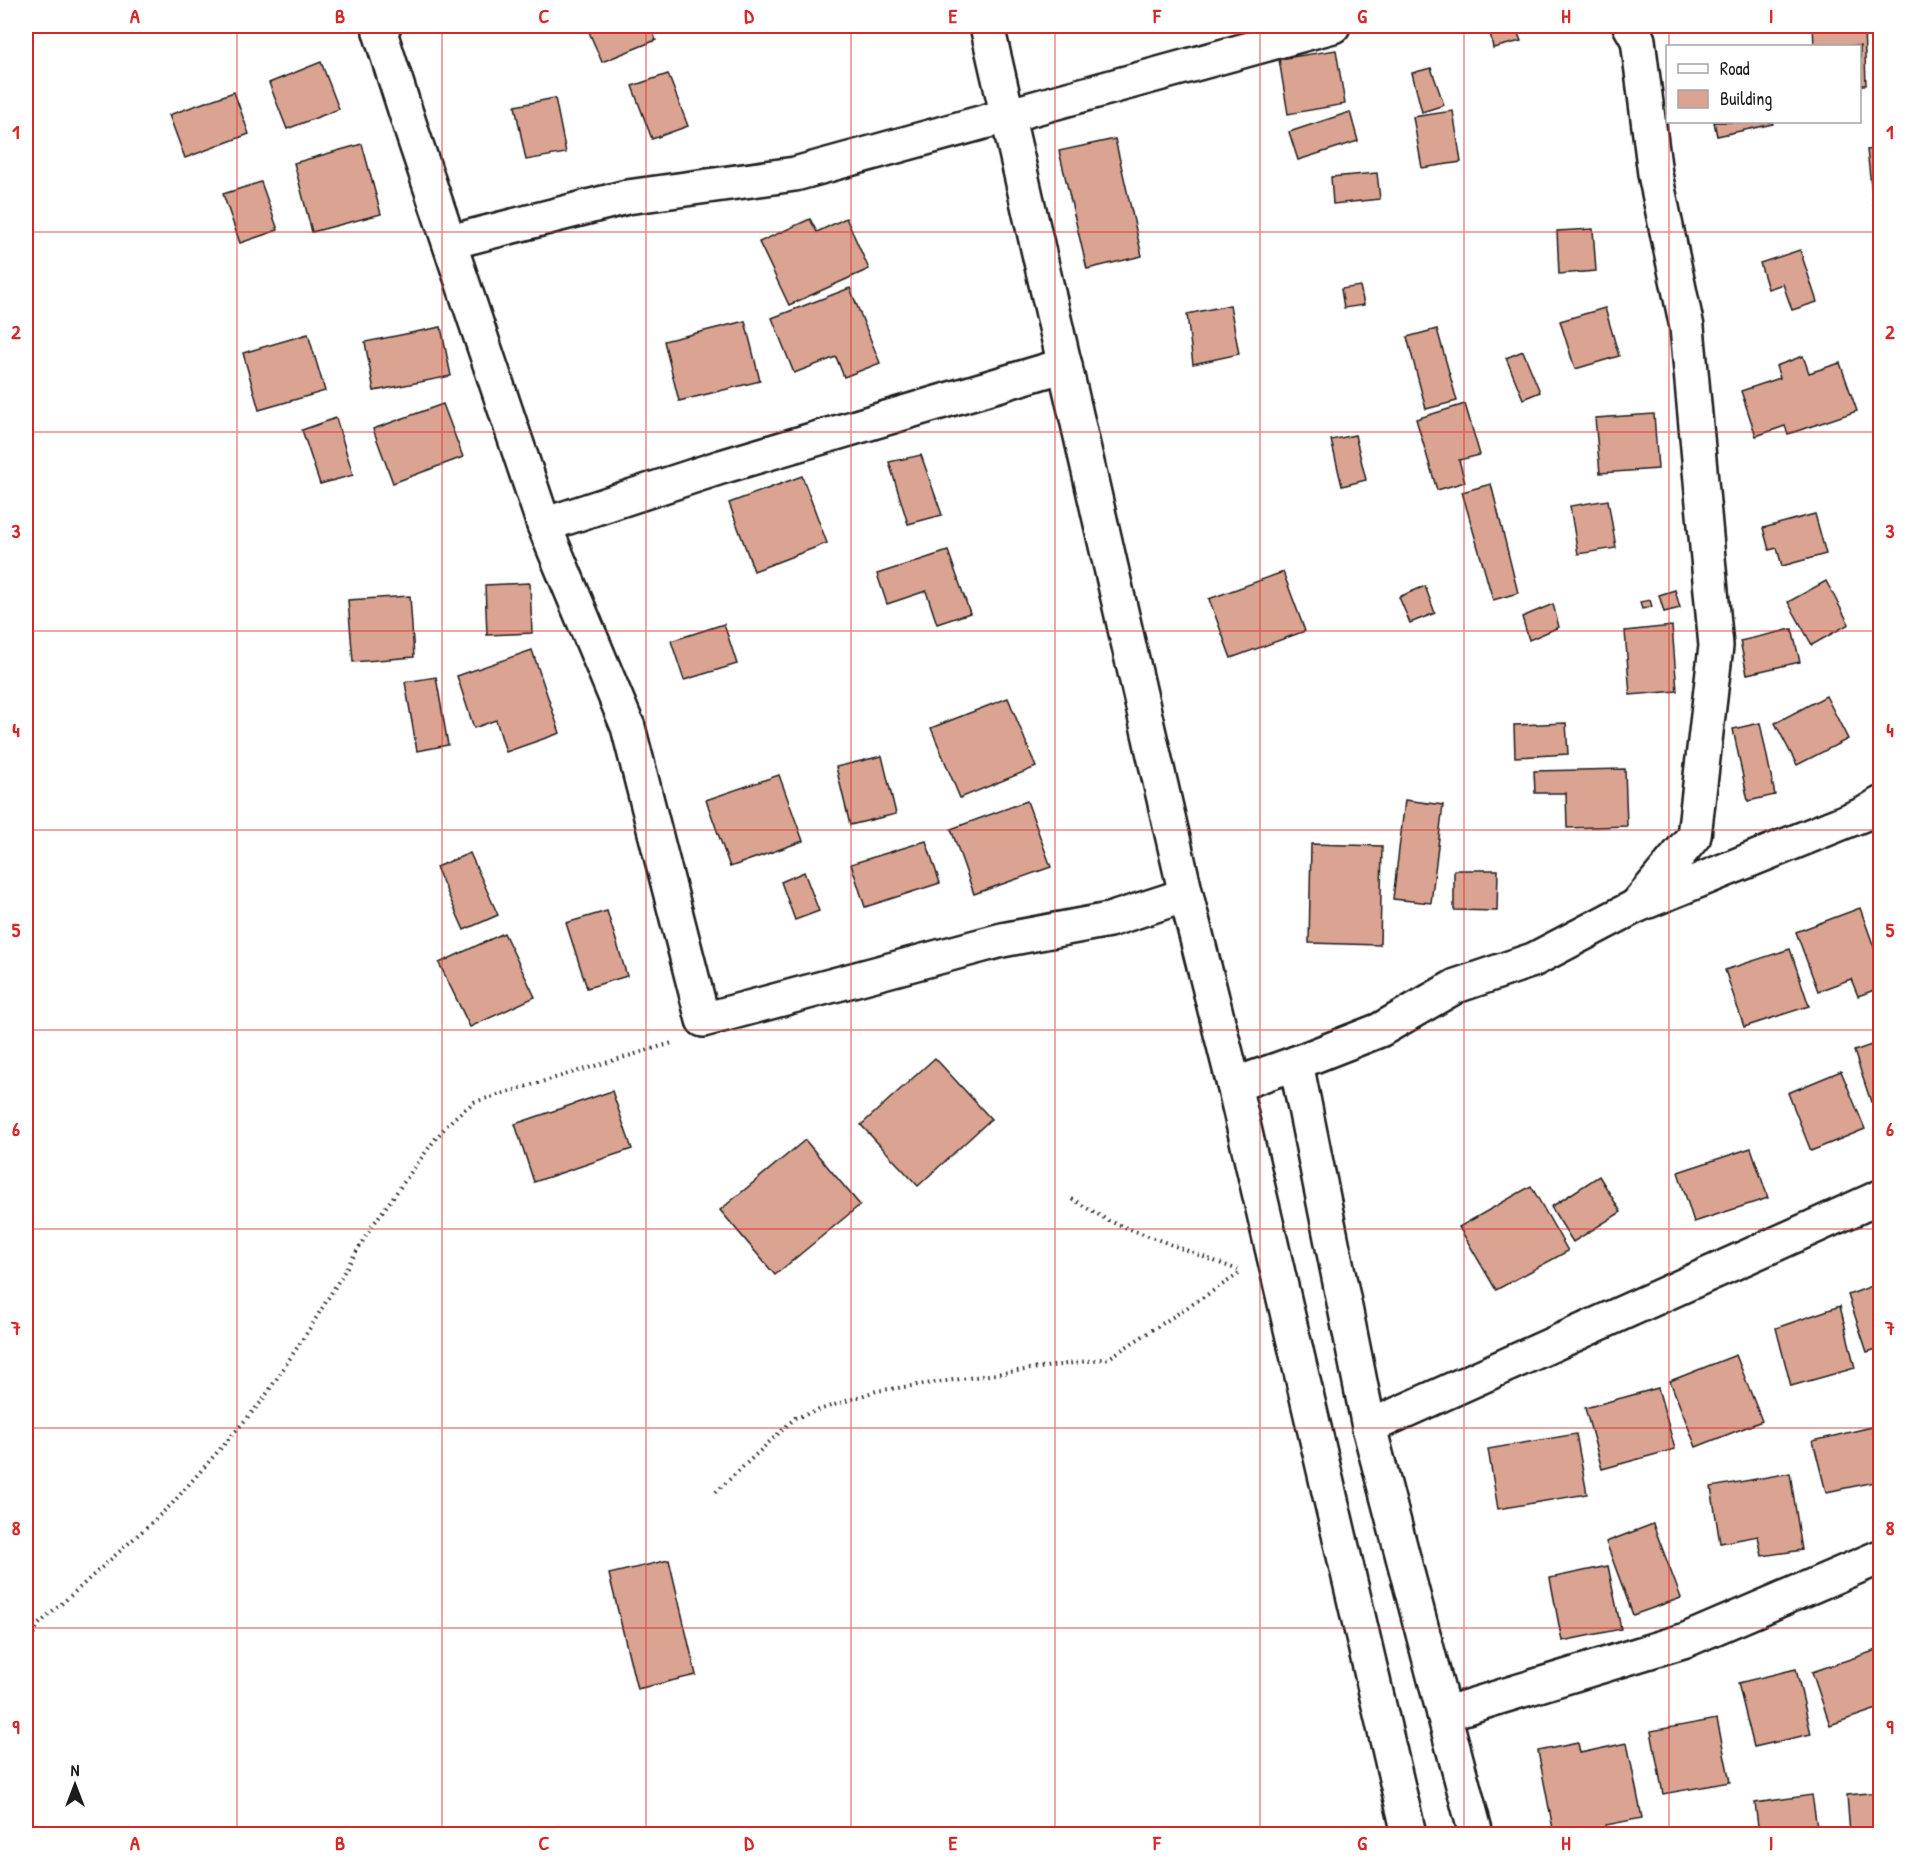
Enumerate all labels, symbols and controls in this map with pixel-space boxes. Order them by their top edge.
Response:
text: A [130,2,140,29]
text: B [335,2,345,29]
text: C [539,2,550,29]
text: D [744,2,754,29]
text: E [949,2,958,29]
text: F [1152,2,1162,29]
text: G [1357,2,1367,29]
text: H [1561,2,1571,29]
text: I [1769,2,1773,29]
legend [1666,45,1861,123]
text: Road [1720,56,1750,81]
text: Building [1720,86,1772,111]
text: 1 [12,118,20,145]
text: 1 [1886,118,1894,145]
text: 2 [11,318,21,345]
text: 2 [1885,318,1895,345]
text: 3 [12,517,21,544]
text: 3 [1886,517,1895,544]
text: 4 [12,716,20,743]
text: 4 [1886,716,1894,743]
text: 5 [12,916,21,943]
text: 5 [1886,916,1895,943]
text: 6 [12,1115,20,1142]
text: 6 [1886,1115,1894,1142]
text: 7 [10,1314,21,1341]
text: 7 [1884,1314,1895,1341]
text: 8 [12,1514,21,1541]
text: 8 [1886,1514,1895,1541]
text: 9 [12,1713,20,1740]
text: 9 [1886,1713,1894,1740]
north arrow [45,1755,105,1815]
text: N [71,1759,80,1781]
text: A [130,1829,140,1856]
text: B [335,1829,345,1856]
text: C [539,1829,550,1856]
text: D [744,1829,754,1856]
text: E [949,1829,958,1856]
text: F [1152,1829,1162,1856]
text: G [1357,1829,1367,1856]
text: H [1561,1829,1571,1856]
text: I [1769,1829,1773,1856]

